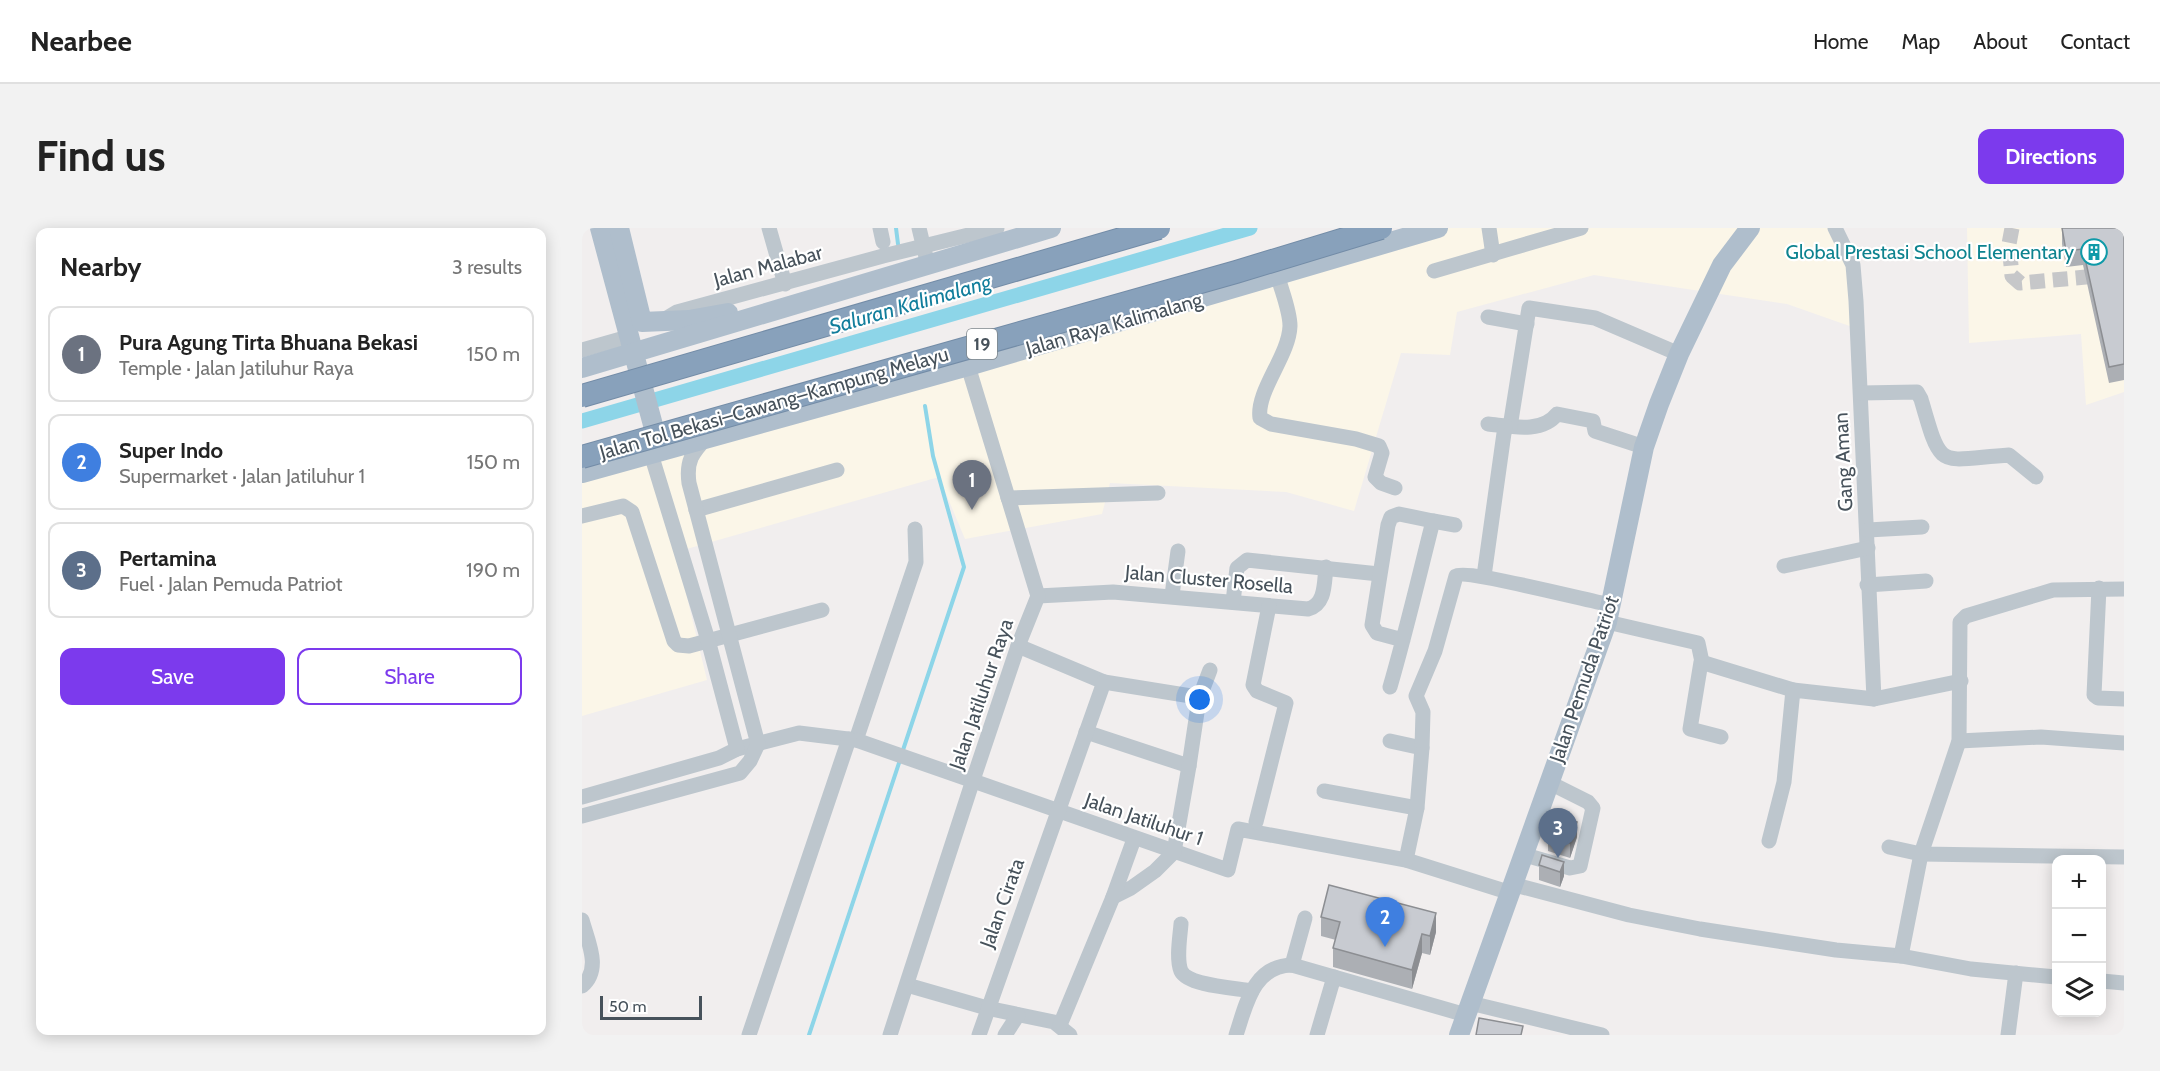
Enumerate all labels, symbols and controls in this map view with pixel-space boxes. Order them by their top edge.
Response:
text: Nearbee [30,24,132,58]
text: Home [1813,29,1869,54]
text: Map [1902,29,1940,54]
text: About [1973,29,2027,54]
text: Contact [2060,29,2130,54]
button: Directions [1978,129,2124,184]
text: Find us [36,130,165,182]
building icon: Global Prestasi School Elementary [2079,237,2109,267]
street label: Jalan Malabar [710,240,826,292]
place label: Global Prestasi School Elementary [1786,240,2074,264]
text: Nearby [60,251,141,283]
text: 3 results [452,255,522,279]
water label: Saluran Kalimalang [826,269,995,339]
street label: Jalan Raya Kalimalang [1022,287,1206,361]
text: Pura Agung Tirta Bhuana Bekasi [119,329,418,356]
road number: 19 [967,329,997,359]
text: 1 [78,342,85,366]
text: 150 m [467,342,520,366]
street label: Jalan Tol Bekasi–Cawang–Kampung Melayu [596,342,951,465]
text: Temple · Jalan Jatiluhur Raya [119,356,353,380]
street label: Gang Aman [1828,412,1858,512]
text: Super Indo [119,437,223,464]
text: 2 [76,450,87,474]
text: 150 m [467,450,520,474]
pin: 1 [952,460,992,510]
text: Supermarket · Jalan Jatiluhur 1 [119,464,365,488]
text: Pertamina [119,545,216,572]
text: 3 [76,558,87,582]
text: 190 m [466,558,520,582]
street label: Jalan Cluster Rosella [1123,560,1294,598]
text: Fuel · Jalan Pemuda Patriot [119,572,342,596]
street label: Jalan Pemuda Patriot [1544,592,1624,766]
street label: Jalan Jatiluhur Raya [944,615,1018,773]
button: Save [60,648,285,705]
button: Share [297,648,522,705]
your location [1185,685,1214,714]
street label: Jalan Jatiluhur 1 [1081,787,1206,850]
pin: 3 [1538,808,1578,858]
street label: Jalan Cirata [974,855,1029,952]
map controls [2052,855,2106,1017]
button: + [2052,855,2106,909]
pin: 2 [1366,898,1404,947]
button: − [2052,909,2106,963]
button: layers [2052,963,2106,1017]
scale bar [600,993,702,1020]
text: 50 m [609,997,646,1016]

